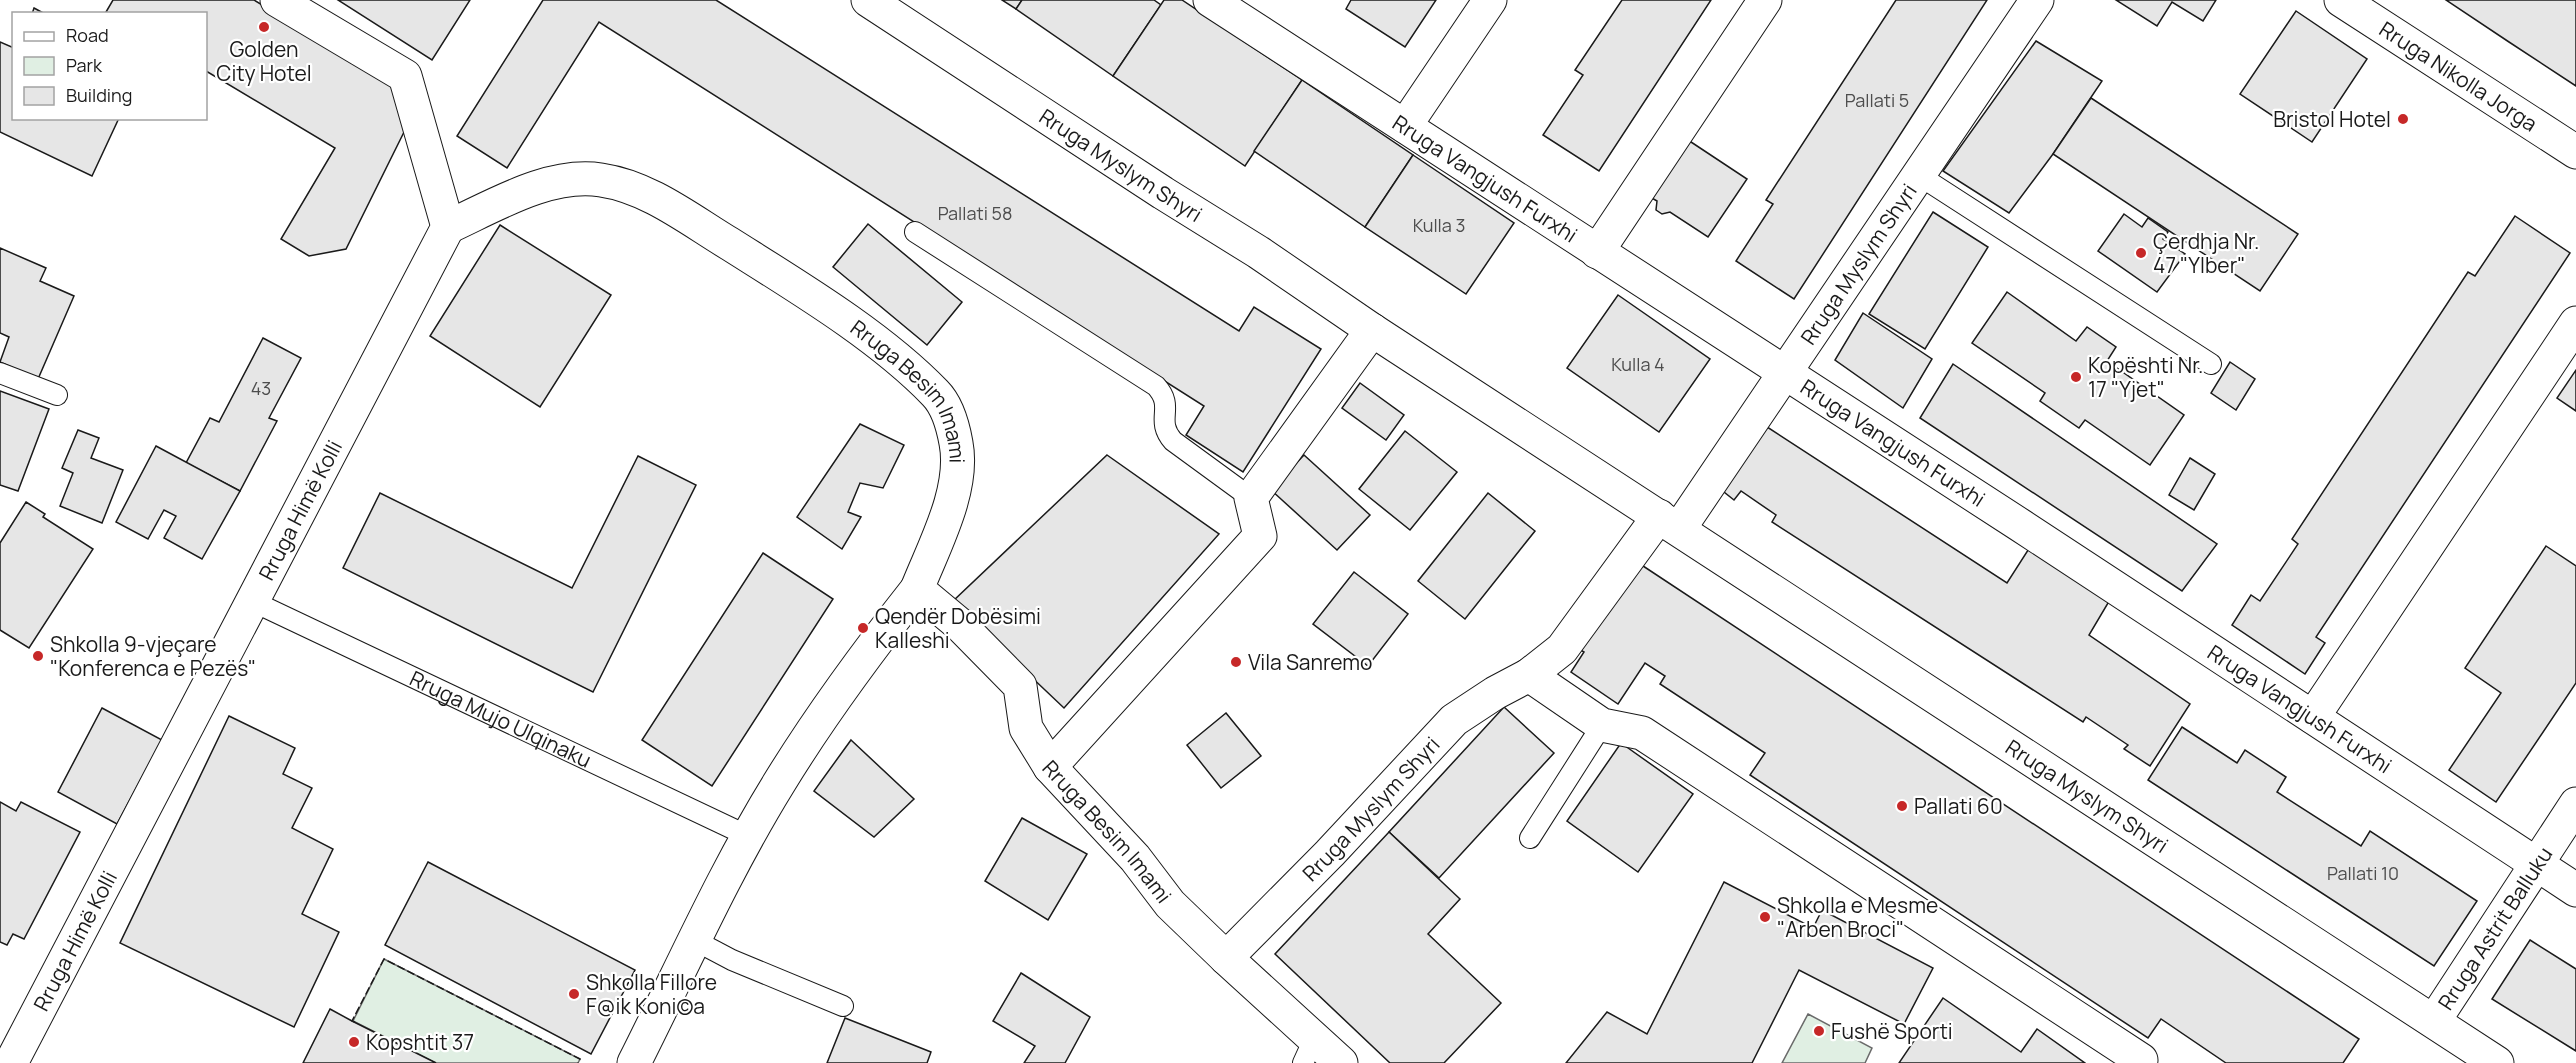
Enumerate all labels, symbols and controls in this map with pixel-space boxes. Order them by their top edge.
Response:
legend [12,12,207,120]
street label: Rruga Nikolla Jorga [2374,15,2543,137]
marker: Golden City Hotel [257,20,271,34]
text: Road [66,23,109,47]
place label: Golden City Hotel [216,35,312,87]
text: Park [66,53,103,77]
text: Building [66,83,132,107]
house number: Pallati 5 [1845,88,1909,112]
street label: Rruga Myslym Shyri [1034,102,1207,228]
place label: Bristol Hotel [2273,105,2391,133]
street label: Rruga Vangjush Furxhi [1388,108,1583,248]
marker: Bristol Hotel [2396,112,2410,126]
street label: Rruga Myslym Shyri [1794,178,1923,350]
house number: Pallati 58 [938,201,1012,225]
house number: Kulla 3 [1413,213,1465,237]
place label: Çerdhja Nr. 47 "Ylber" [2153,227,2259,279]
marker: Çerdhja Nr. 47 "Ylber" [2134,246,2148,260]
street label: Rruga Besim Imami [845,313,972,463]
place label: Kopështi Nr. 17 "Yjet" [2088,351,2203,403]
house number: Kulla 4 [1611,352,1665,376]
marker: Kopështi Nr. 17 "Yjet" [2069,370,2083,384]
street label: Rruga Vangjush Furxhi [1795,373,1991,513]
house number: 43 [251,376,271,400]
street label: Rruga Himë Kolli [252,435,348,585]
place label: Qendër Dobësimi Kalleshi [875,602,1041,654]
marker: Qendër Dobësimi Kalleshi [856,621,870,635]
place label: Shkolla 9-vjeçare "Konferenca e Pezës" [50,630,256,682]
street label: Rruga Vangjush Furxhi [2202,638,2397,779]
place label: Vila Sanremo [1248,648,1373,676]
marker: Shkolla 9-vjeçare "Konferenca e Pezës" [31,649,45,663]
marker: Vila Sanremo [1229,655,1243,669]
street label: Rruga Mujo Ulqinaku [405,664,596,774]
street label: Rruga Myslym Shyri [1296,731,1446,887]
street label: Rruga Myslym Shyri [2001,733,2174,859]
street label: Rruga Besim Imami [1037,754,1178,908]
place label: Pallati 60 [1914,792,2003,820]
marker: Pallati 60 [1895,799,1909,813]
street label: Rruga Astrit Balluku [2431,841,2558,1015]
house number: Pallati 10 [2327,861,2399,885]
street label: Rruga Himë Kolli [27,866,123,1015]
place label: Shkolla e Mesme "Arben Broci" [1777,891,1938,943]
marker: Shkolla e Mesme "Arben Broci" [1758,910,1772,924]
place label: Shkolla Fillore F@ik Koni©a [586,968,717,1020]
marker: Shkolla Fillore F@ik Koni©a [567,987,581,1001]
place label: Fushë Sporti [1831,1017,1953,1045]
marker: Fushë Sporti [1812,1024,1826,1038]
place label: Kopshtit 37 [366,1028,474,1056]
marker: Kopshtit 37 [347,1035,361,1049]

